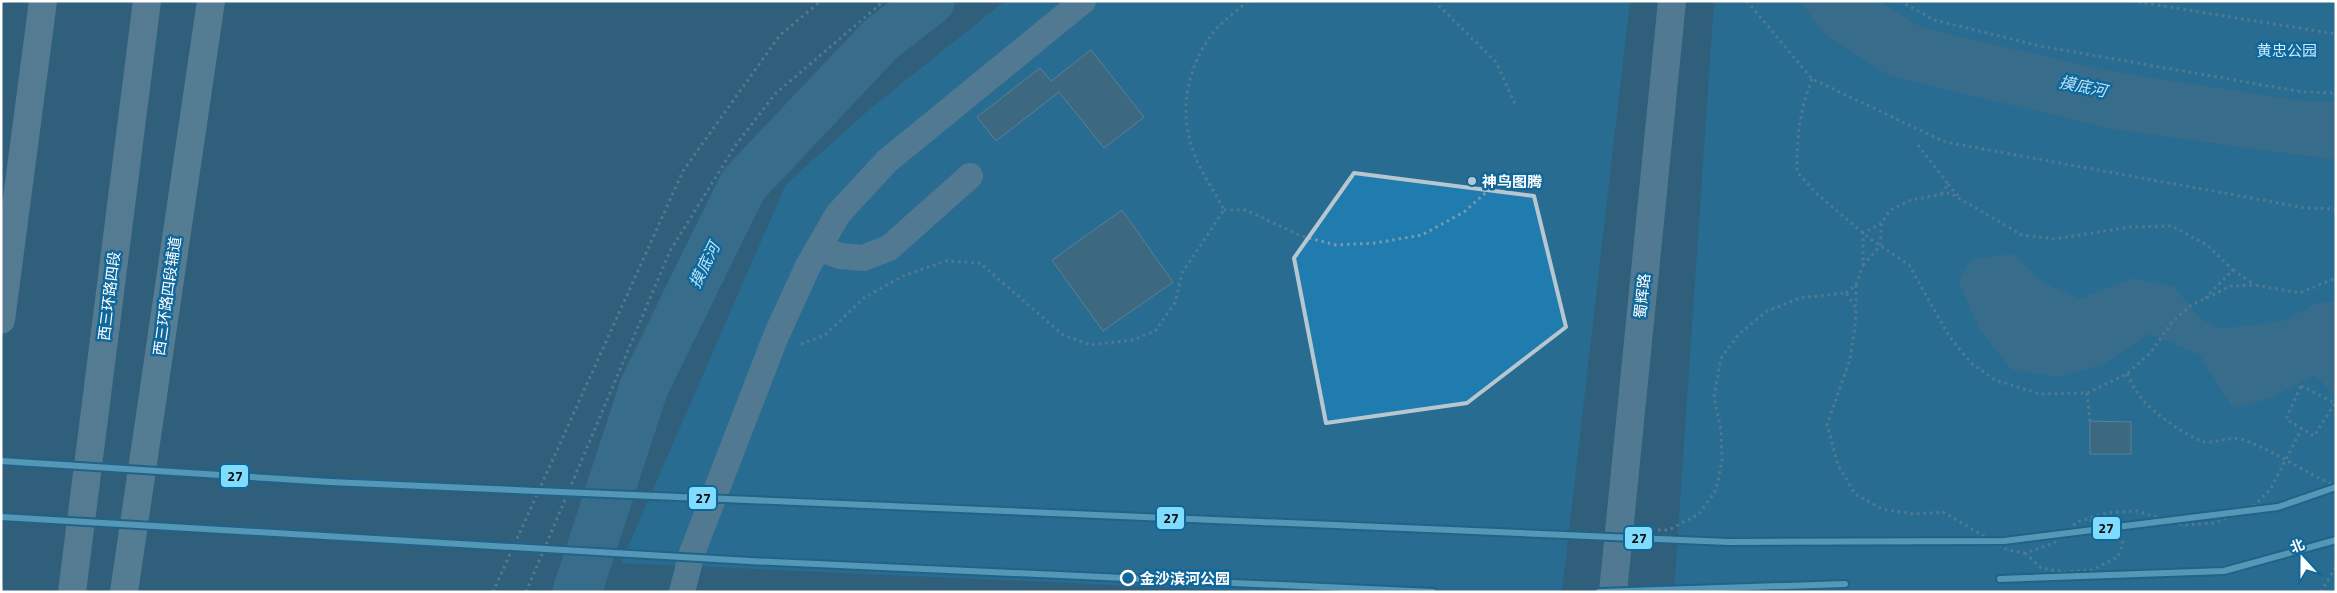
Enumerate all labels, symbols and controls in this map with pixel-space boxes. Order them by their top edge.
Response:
park label: 黄忠公园 [2257,39,2317,62]
water label: 摸底河 [2057,69,2112,103]
place label: 神鸟图腾 [1482,170,1543,193]
marker: 神鸟图腾 [1466,175,1478,187]
street label: 西三环路四段辅道 [147,235,187,357]
water label: 摸底河 [683,235,727,292]
street label: 西三环路四段 [92,250,126,342]
street label: 蜀辉路 [1628,272,1656,320]
line badge: 27 [220,464,249,488]
text: 27 [227,465,243,486]
line badge: 27 [688,486,717,510]
text: 27 [695,487,711,508]
line badge: 27 [1156,506,1185,530]
text: 27 [1163,507,1179,528]
line badge: 27 [2092,516,2121,540]
text: 27 [2098,517,2114,538]
line badge: 27 [1624,526,1653,550]
text: 27 [1631,527,1647,548]
north arrow [2277,533,2327,583]
text: 北 [2287,533,2307,558]
place label: 金沙滨河公园 [1140,567,1230,590]
marker: 金沙滨河公园 [1120,570,1136,586]

